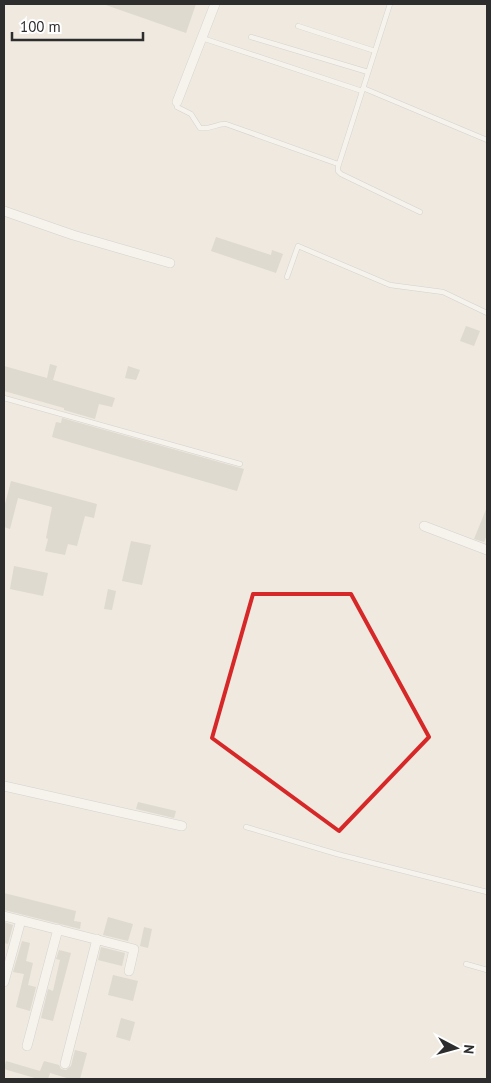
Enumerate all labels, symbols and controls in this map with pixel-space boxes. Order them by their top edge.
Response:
scale bar [12,10,144,42]
text: 100 m [20,17,61,36]
north arrow [431,1023,481,1073]
text: N [459,1044,478,1055]

